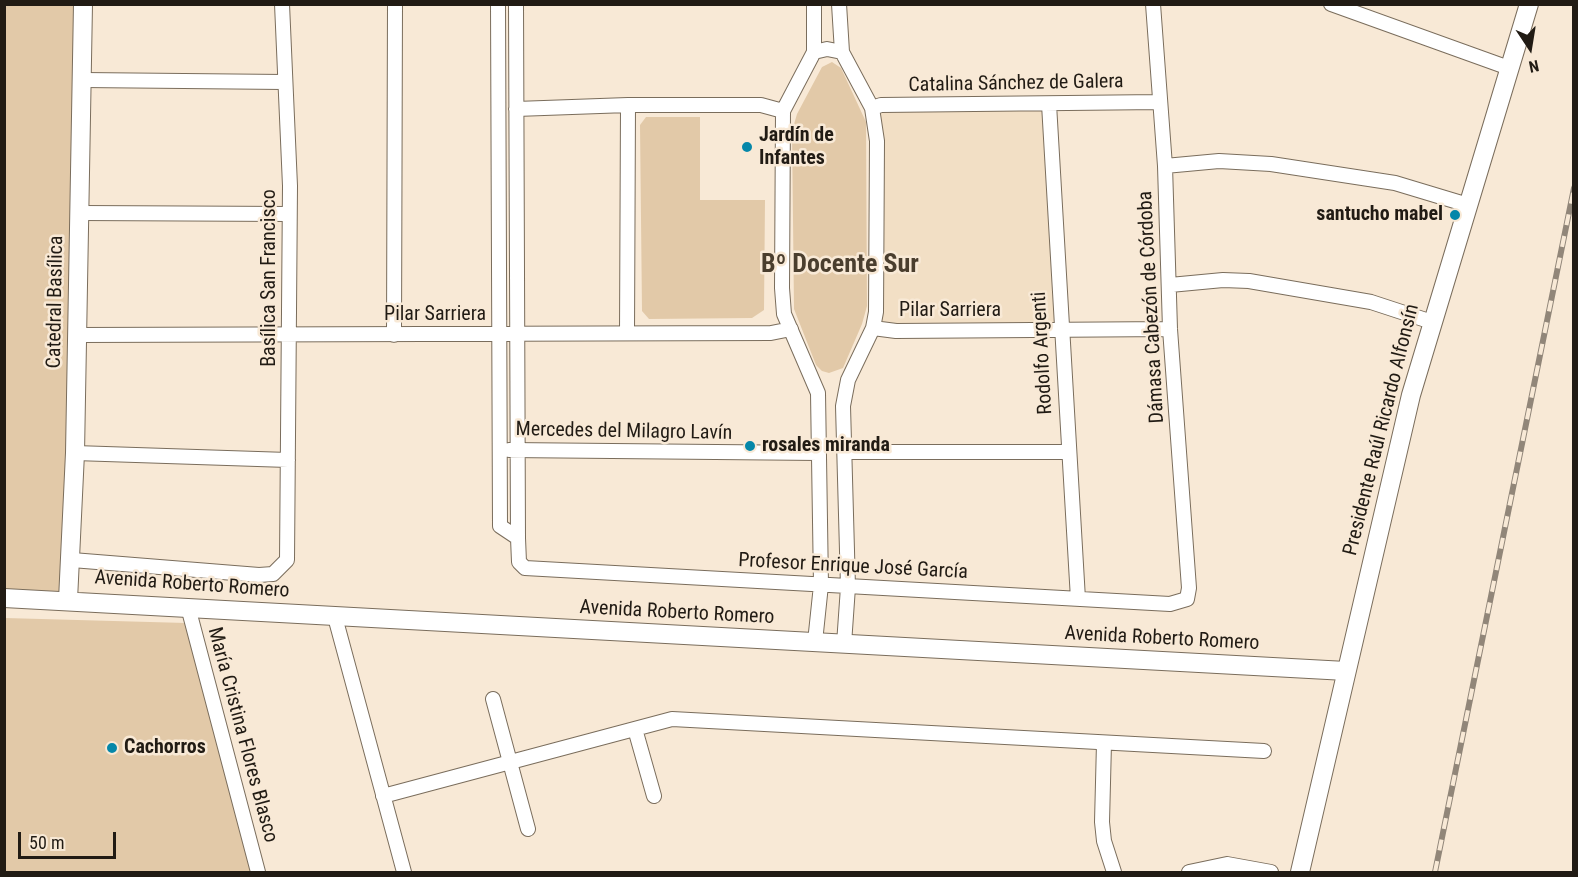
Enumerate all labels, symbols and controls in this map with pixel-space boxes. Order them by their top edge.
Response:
north arrow [1500,18,1560,78]
text: N [1527,56,1541,76]
street label: Catalina Sánchez de Galera [908,70,1124,98]
place label: Jardín de Infantes [759,124,834,171]
marker: Jardín de Infantes [740,140,754,154]
street label: Basílica San Francisco [258,189,282,367]
street label: Dámasa Cabezón de Córdoba [1134,190,1170,424]
place label: santucho mabel [1316,203,1443,227]
marker: santucho mabel [1448,208,1462,222]
street label: Catedral Basílica [43,235,69,369]
district label: Bº Docente Sur [761,249,919,281]
street label: Rodolfo Argenti [1028,291,1058,415]
street label: Pilar Sarriera [899,299,1001,323]
street label: Presidente Raúl Ricardo Alfonsín [1339,302,1425,558]
street label: Pilar Sarriera [384,303,486,327]
street label: Mercedes del Milagro Lavín [515,418,733,446]
place label: rosales miranda [762,434,890,458]
marker: rosales miranda [743,439,757,453]
street label: Profesor Enrique José García [738,549,968,585]
street label: Avenida Roberto Romero [94,566,290,604]
street label: Avenida Roberto Romero [579,596,775,630]
street label: Avenida Roberto Romero [1064,622,1260,656]
street label: María Cristina Flores Blasco [202,625,282,845]
place label: Cachorros [124,736,206,760]
marker: Cachorros [105,741,119,755]
scale bar [21,820,118,858]
text: 50 m [29,832,64,853]

